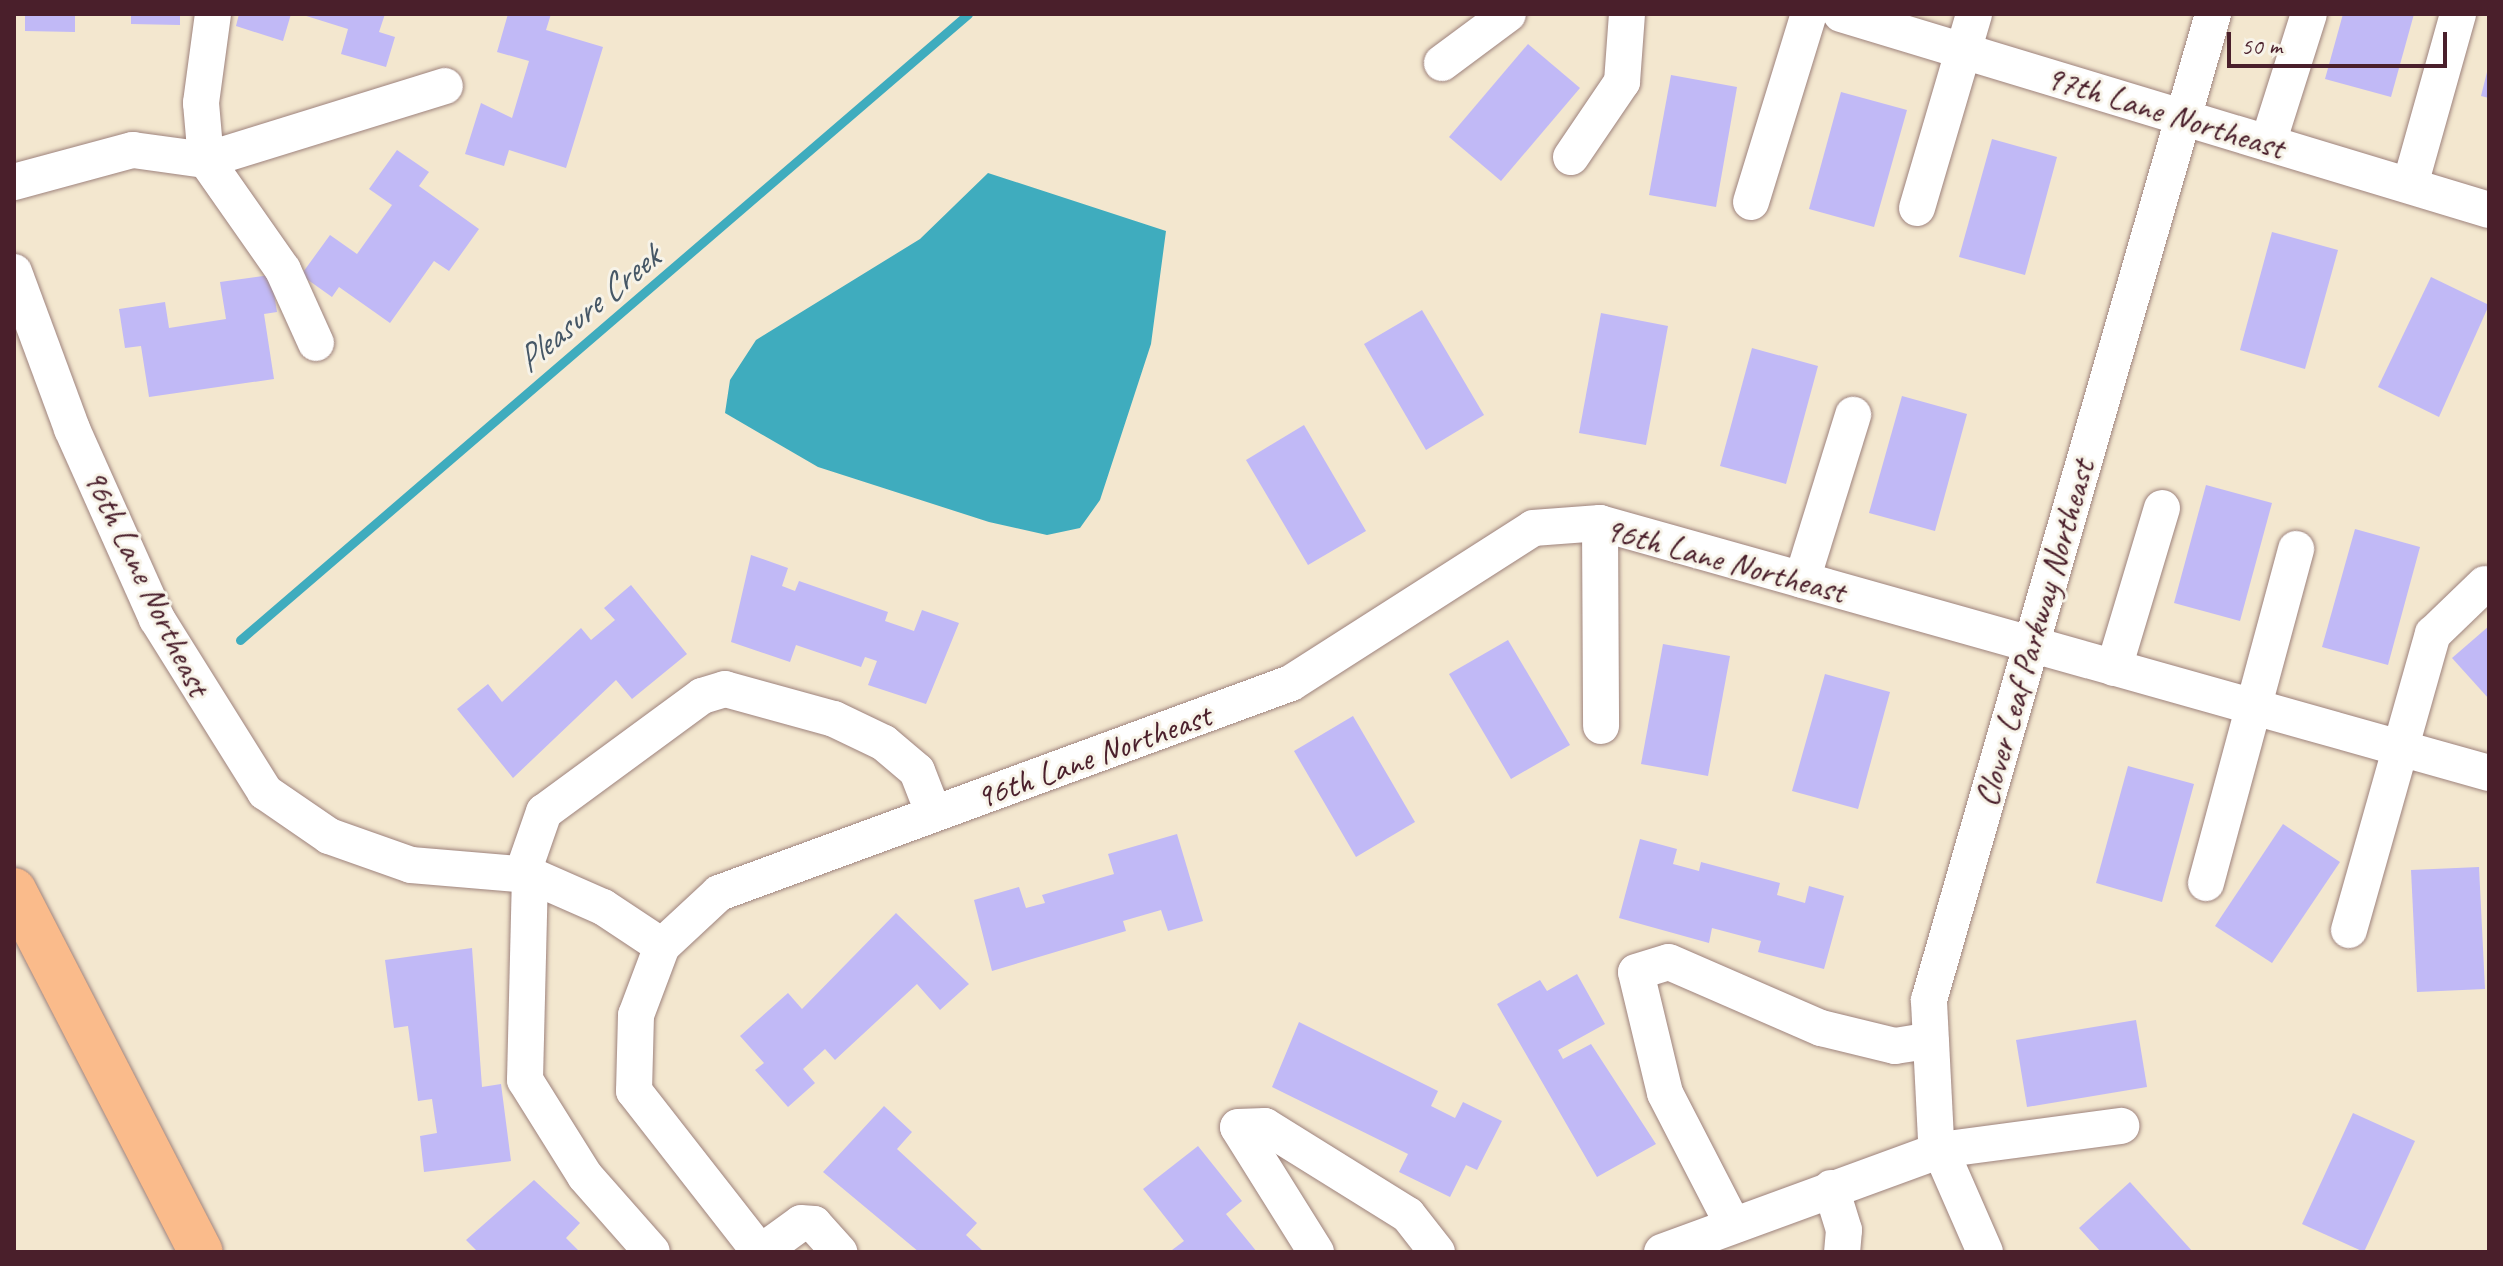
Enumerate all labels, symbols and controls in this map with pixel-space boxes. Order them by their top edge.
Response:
scale bar [2231,16,2451,66]
text: 50 m [2241,31,2282,61]
street label: 97th Lane Northeast [2040,56,2290,168]
water label: Pleasure Creek [507,236,669,382]
street label: Clover Leaf Parkway Northeast [1965,455,2103,811]
street label: 96th Lane Northeast [74,461,220,703]
street label: 96th Lane Northeast [1600,508,1850,612]
street label: 96th Lane Northeast [969,694,1217,818]

